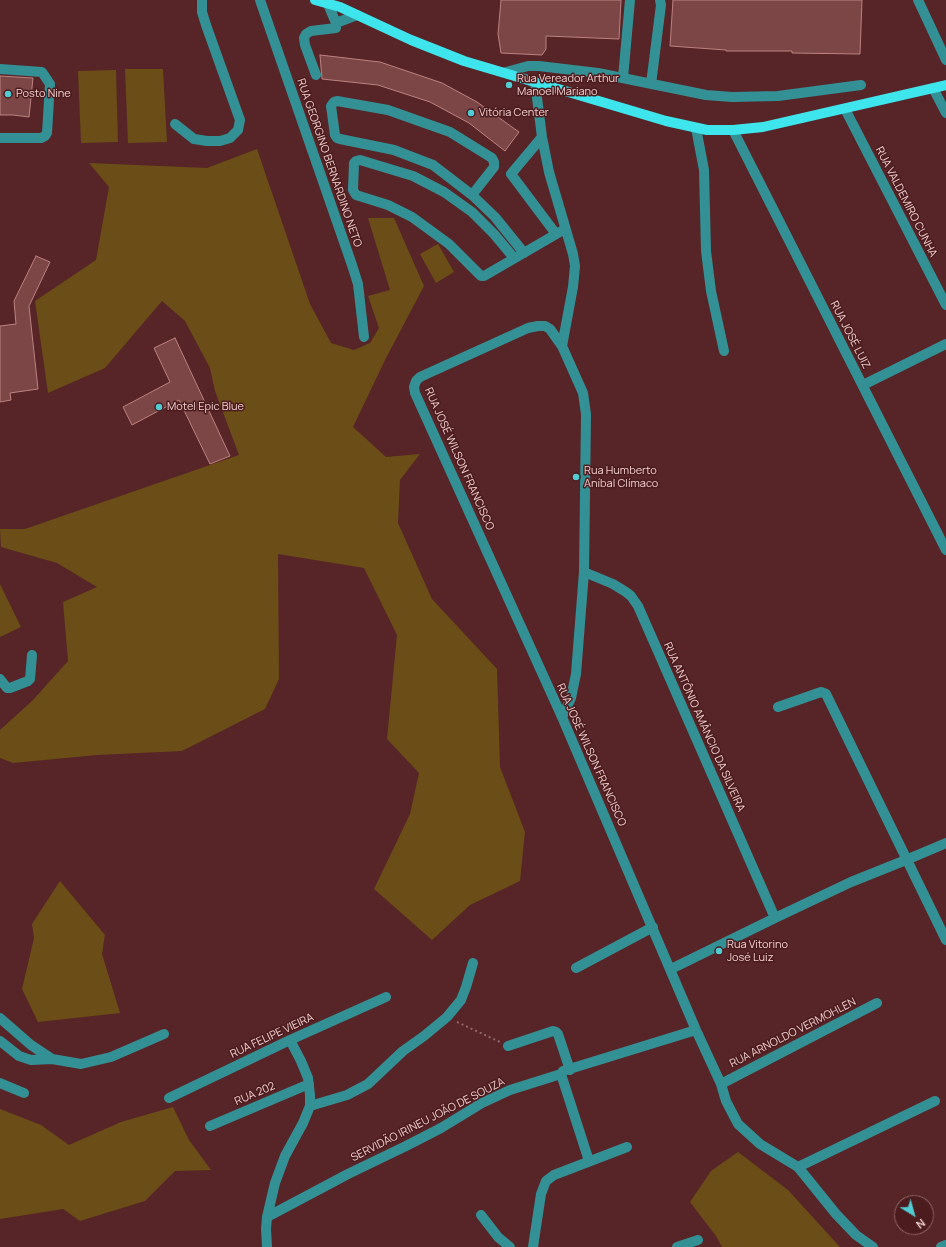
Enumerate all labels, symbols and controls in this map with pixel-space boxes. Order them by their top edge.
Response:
place label: Rua Vereador Arthur Manoel Mariano [517,72,619,98]
street label: RUA GEORGINO BERNARDINO NETO [294,77,364,249]
marker: Rua Vereador Arthur Manoel Mariano [504,80,514,90]
place label: Posto Nine [16,87,71,101]
marker: Posto Nine [3,89,13,99]
place label: Vitória Center [479,106,549,120]
marker: Vitória Center [466,108,476,118]
street label: RUA VALDEMIRO CUNHA [872,145,940,259]
street label: RUA JOSÉ LUIZ [827,299,873,371]
street label: RUA JOSÉ WILSON FRANCISCO [421,386,497,532]
place label: Motel Epic Blue [167,400,244,414]
marker: Motel Epic Blue [154,402,164,412]
place label: Rua Humberto Aníbal Clímaco [584,464,658,490]
marker: Rua Humberto Aníbal Clímaco [571,472,581,482]
street label: RUA ANTÔNIO AMÂNCIO DA SILVEIRA [661,640,747,814]
street label: RUA JOSÉ WILSON FRANCISCO [553,682,629,828]
place label: Rua Vitorino José Luiz [727,938,788,964]
marker: Rua Vitorino José Luiz [714,946,724,956]
street label: RUA ARNOLDO VERMOHLEN [728,995,858,1071]
street label: RUA FELIPE VIEIRA [228,1011,316,1061]
street label: SERVIDÃO IRINEU JOÃO DE SOUZA [349,1075,507,1165]
street label: RUA 202 [233,1080,277,1108]
north arrow [894,1195,934,1235]
text: N [913,1216,929,1233]

